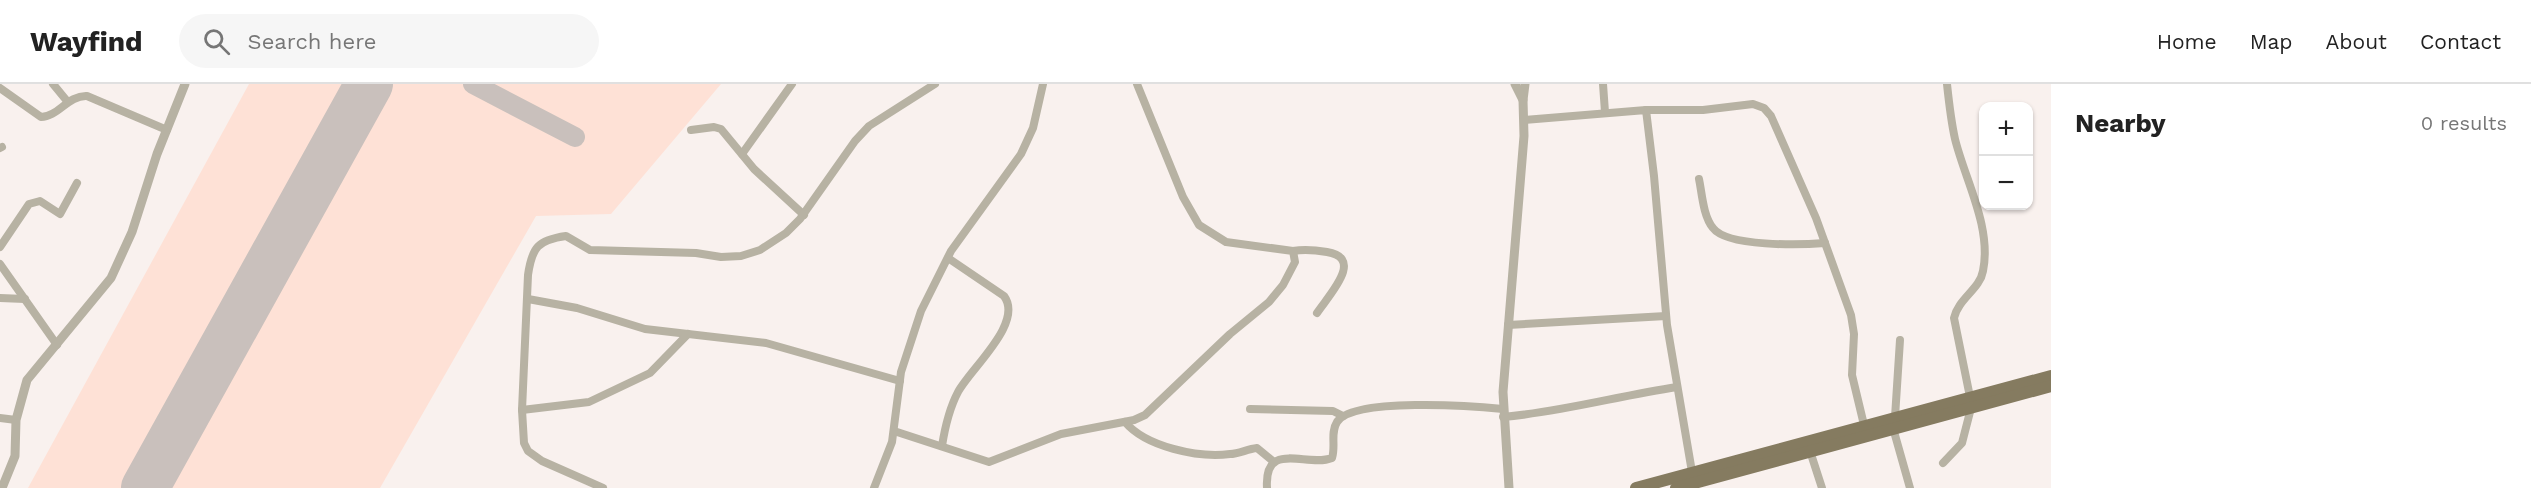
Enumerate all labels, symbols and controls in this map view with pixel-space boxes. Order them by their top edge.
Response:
search box [179,14,599,68]
text: Wayfind [30,25,143,58]
icon: search [200,25,233,58]
text: Search here [248,29,377,54]
text: Home [2157,29,2217,54]
text: Map [2250,29,2293,54]
text: About [2326,29,2387,54]
text: Contact [2420,29,2501,54]
map controls [1979,102,2033,210]
button: + [1979,102,2033,156]
text: Nearby [2075,108,2166,138]
text: 0 results [2421,111,2507,135]
button: − [1979,156,2033,210]

